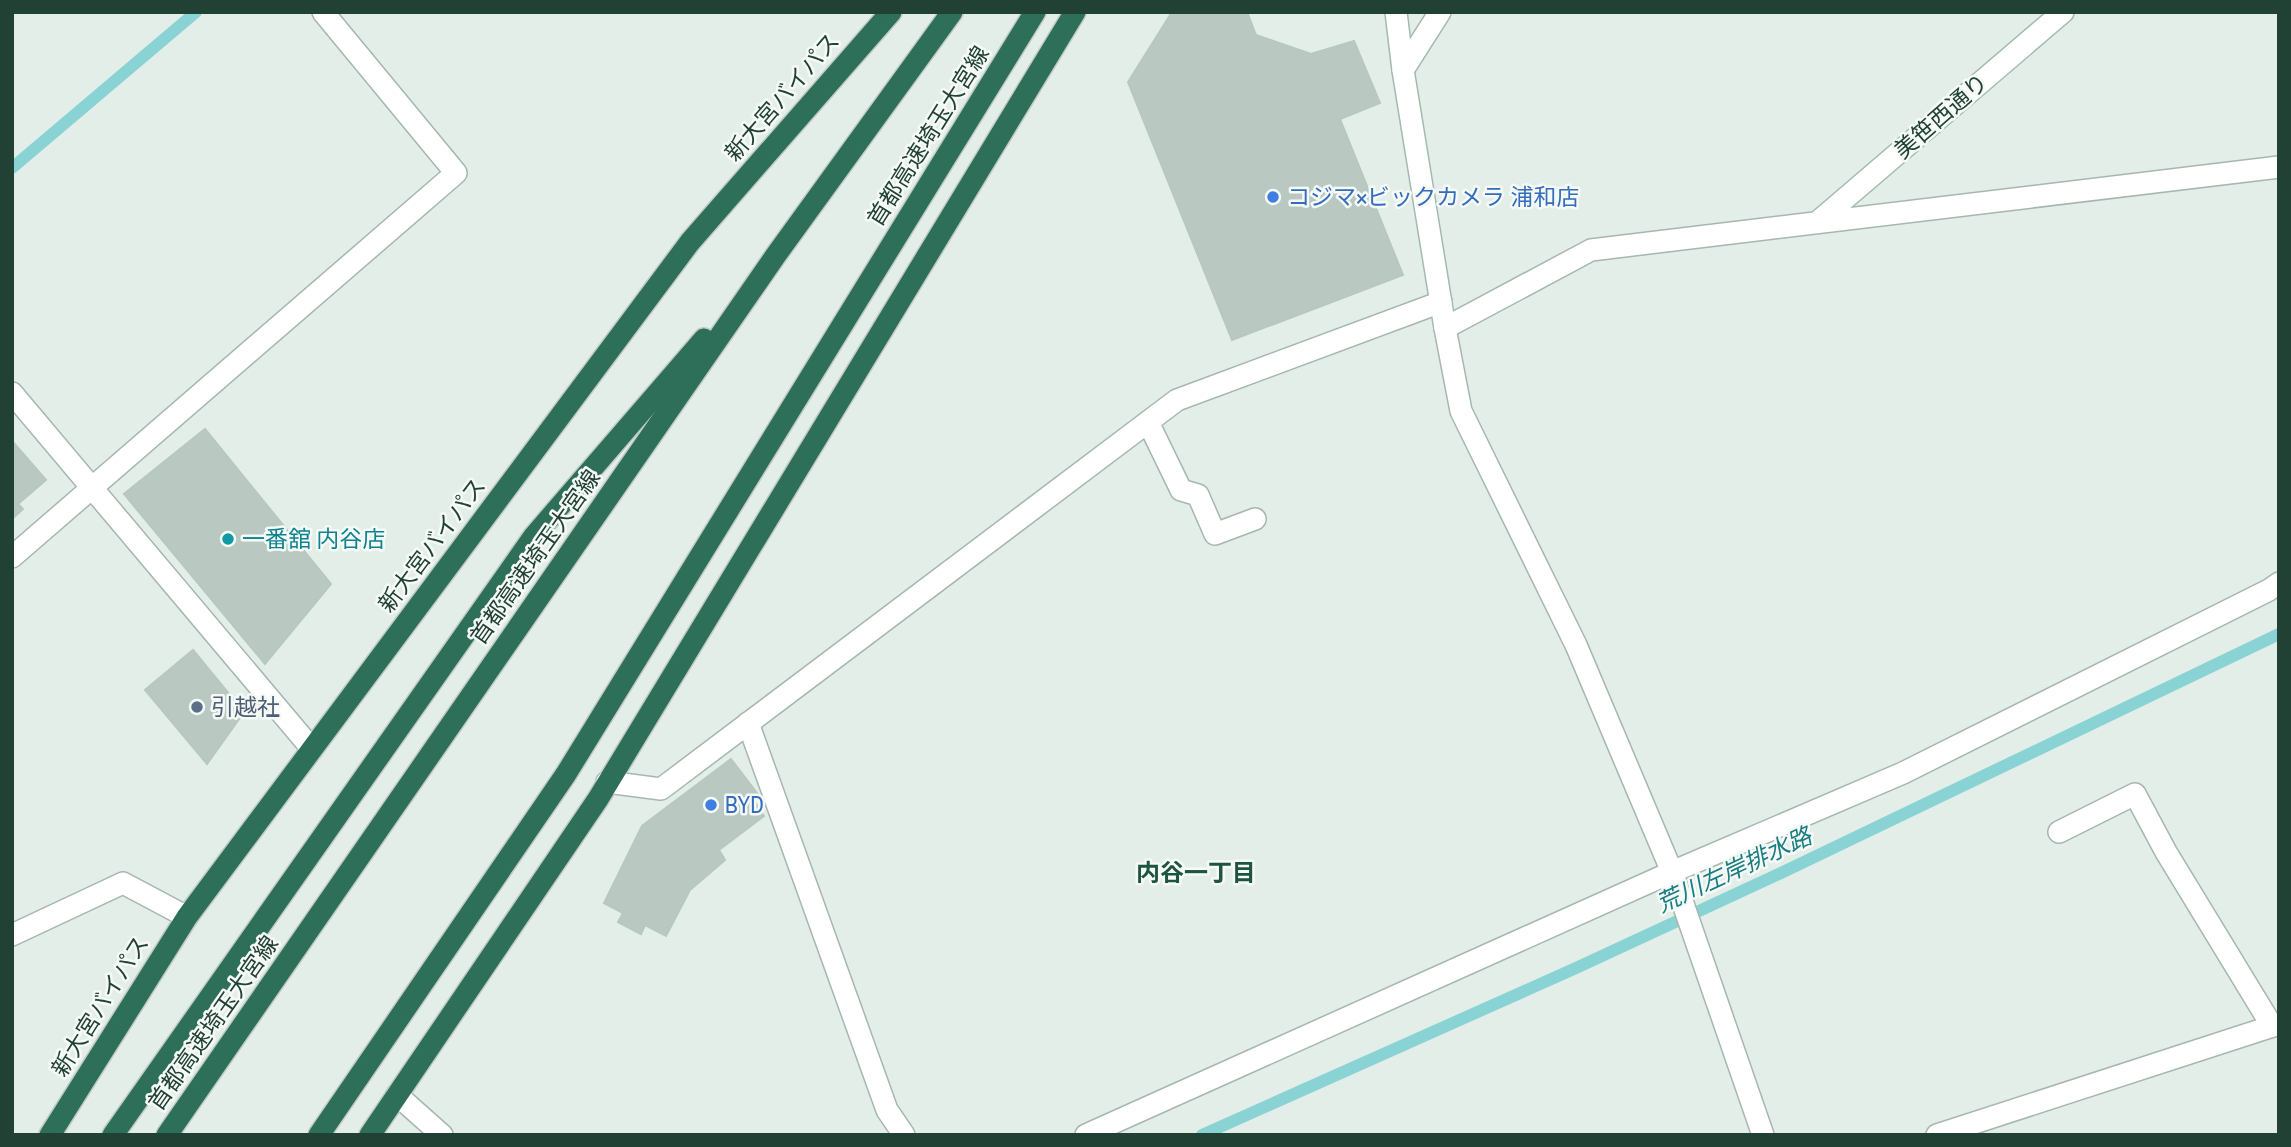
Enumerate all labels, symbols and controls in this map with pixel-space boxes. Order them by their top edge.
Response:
street label: 新大宮バイパス [717,26,846,167]
street label: 首都高速埼玉大宮線 [860,40,996,232]
street label: 美笹西通り [1887,66,1994,165]
place label: コジマ×ビックカメラ 浦和店 [1287,181,1579,212]
marker: コジマ×ビックカメラ 浦和店 [1265,189,1281,205]
street label: 首都高速埼玉大宮線 [463,463,607,650]
street label: 新大宮バイパス [371,471,492,618]
place label: 一番舘 内谷店 [242,523,385,554]
marker: 一番舘 内谷店 [220,531,236,547]
place label: 引越社 [211,691,280,722]
marker: 引越社 [189,699,205,715]
place label: BYD [725,789,764,820]
marker: BYD [703,797,719,813]
water label: 荒川左岸排水路 [1651,818,1818,919]
district label: 内谷一丁目 [1136,856,1256,888]
street label: 新大宮バイパス [44,929,155,1082]
street label: 首都高速埼玉大宮線 [141,929,285,1116]

